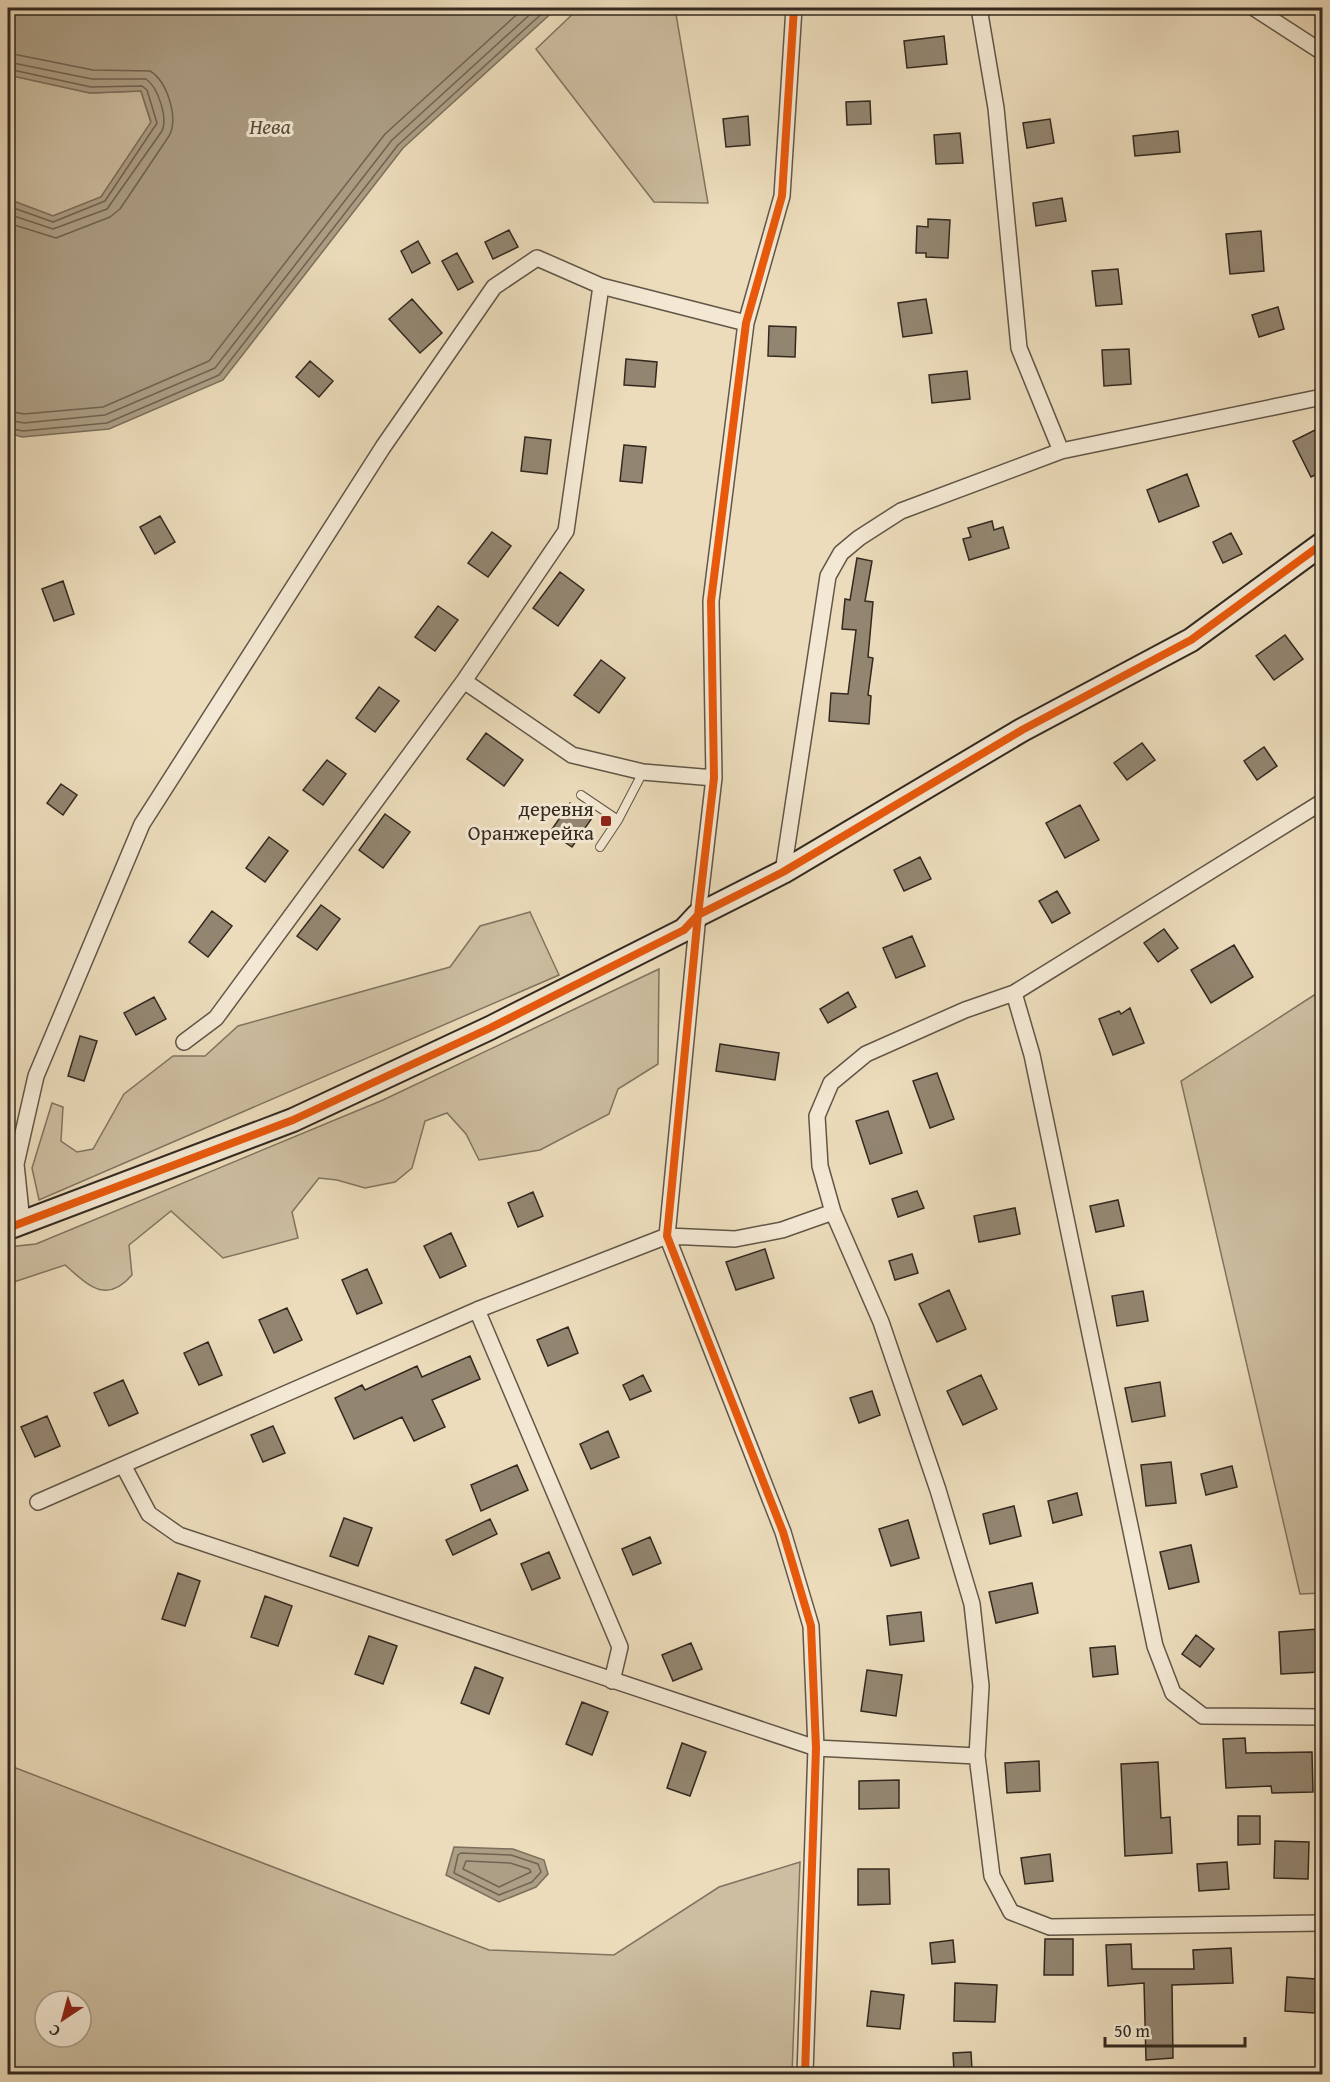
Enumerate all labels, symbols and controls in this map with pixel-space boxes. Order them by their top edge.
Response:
water label: Нева [249,110,291,142]
place label: деревня Оранжерейка [468,793,594,848]
marker: деревня Оранжерейка [599,814,613,828]
north arrow [33,1989,93,2049]
scale bar [1105,2010,1244,2048]
text: 50 m [1114,2017,1150,2044]
text: С [43,2019,65,2044]

